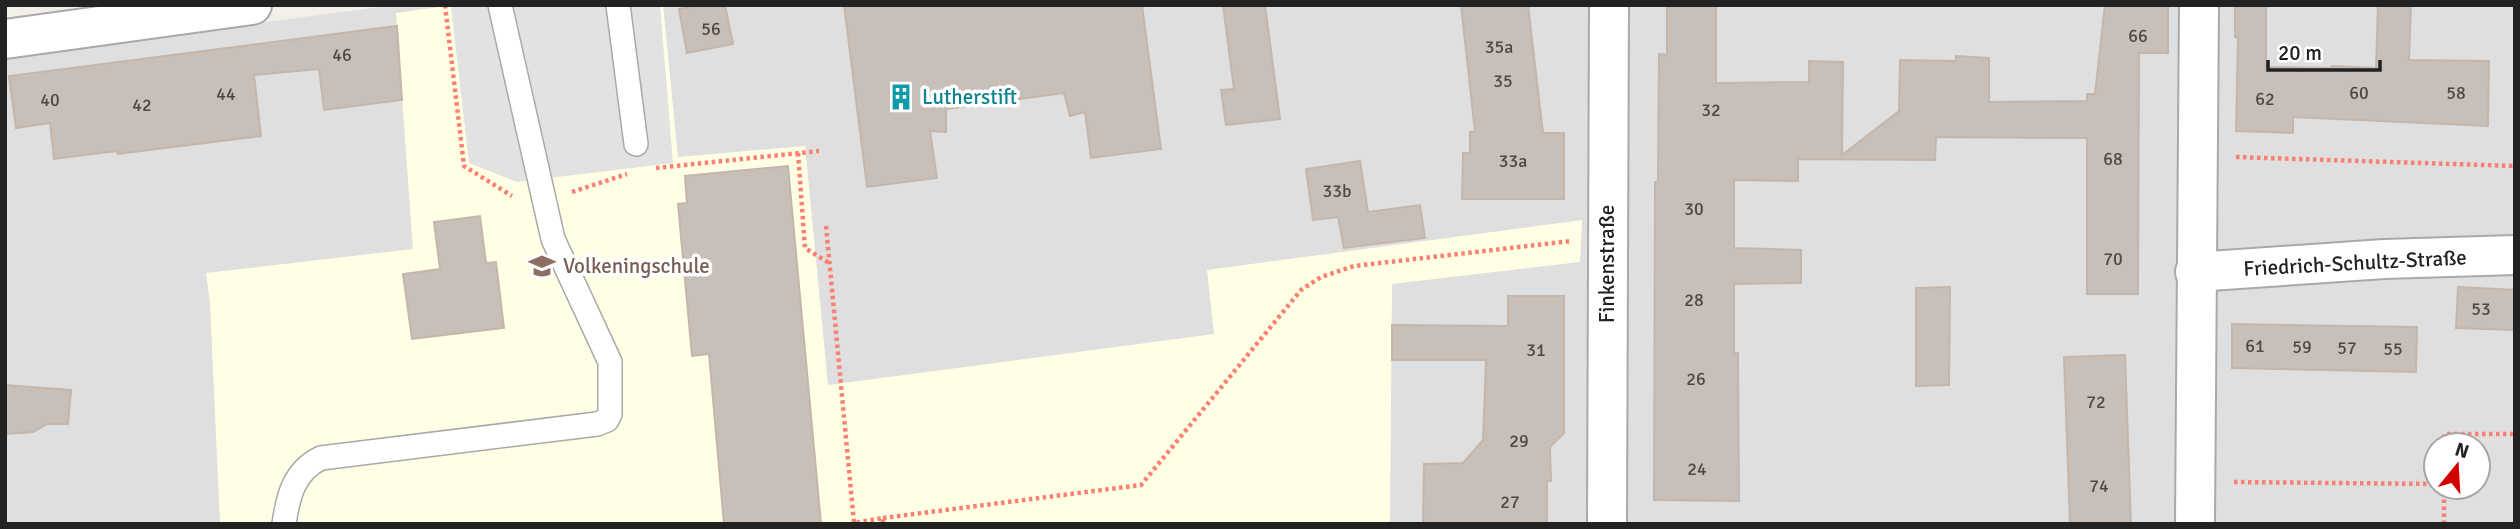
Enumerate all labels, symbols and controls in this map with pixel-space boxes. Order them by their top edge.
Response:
house number: 56 [701,18,721,40]
house number: 66 [2128,25,2148,47]
scale bar [2268,28,2380,72]
house number: 35a [1485,36,1513,58]
text: 20 m [2278,40,2322,66]
house number: 46 [332,44,352,66]
house number: 35 [1493,70,1513,92]
building icon: Lutherstift [886,82,916,112]
house number: 60 [2349,82,2369,104]
house number: 58 [2446,82,2466,104]
house number: 44 [216,83,236,105]
place label: Lutherstift [922,84,1017,110]
house number: 62 [2255,88,2275,110]
house number: 40 [40,89,60,111]
house number: 42 [132,94,152,116]
house number: 32 [1701,99,1721,121]
house number: 68 [2103,148,2123,170]
house number: 33a [1499,150,1527,172]
house number: 33b [1323,180,1351,202]
house number: 30 [1684,198,1704,220]
street label: Finkenstraße [1594,205,1620,323]
street label: Friedrich-Schultz-Straße [2243,244,2467,282]
house number: 70 [2103,248,2123,270]
school or university icon: Volkeningschule [527,251,557,281]
place label: Volkeningschule [563,253,710,279]
house number: 28 [1684,289,1704,311]
house number: 53 [2471,298,2491,320]
house number: 61 [2245,335,2265,357]
house number: 59 [2292,336,2312,358]
house number: 57 [2337,337,2357,359]
house number: 55 [2383,338,2403,360]
house number: 31 [1526,339,1546,361]
house number: 26 [1686,368,1706,390]
house number: 72 [2086,391,2106,413]
house number: 29 [1509,430,1529,452]
north arrow [2422,431,2492,501]
text: N [2452,437,2472,464]
house number: 24 [1687,458,1707,480]
house number: 74 [2089,475,2109,497]
house number: 27 [1500,491,1520,513]

